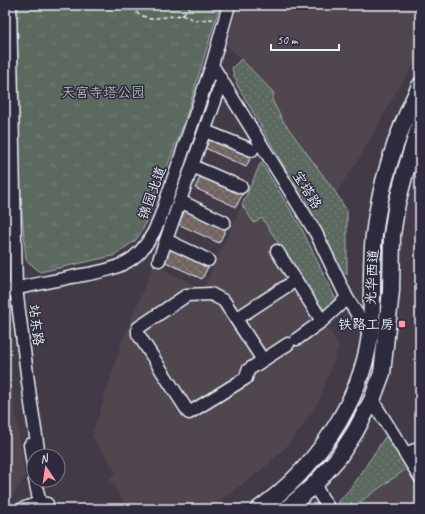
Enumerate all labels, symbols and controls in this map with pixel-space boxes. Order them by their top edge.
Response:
scale bar [271,26,339,52]
text: 50 m [277,32,299,48]
park label: 天宫寺塔公园 [61,84,145,101]
street label: 锦园北道 [134,164,170,222]
street label: 宝塔路 [289,168,325,212]
street label: 光华西道 [362,249,382,305]
street label: 站东路 [25,303,47,347]
place label: 铁路工房 [338,316,394,333]
marker: 铁路工房 [397,319,407,329]
north arrow [26,448,66,488]
text: N [39,450,51,466]

